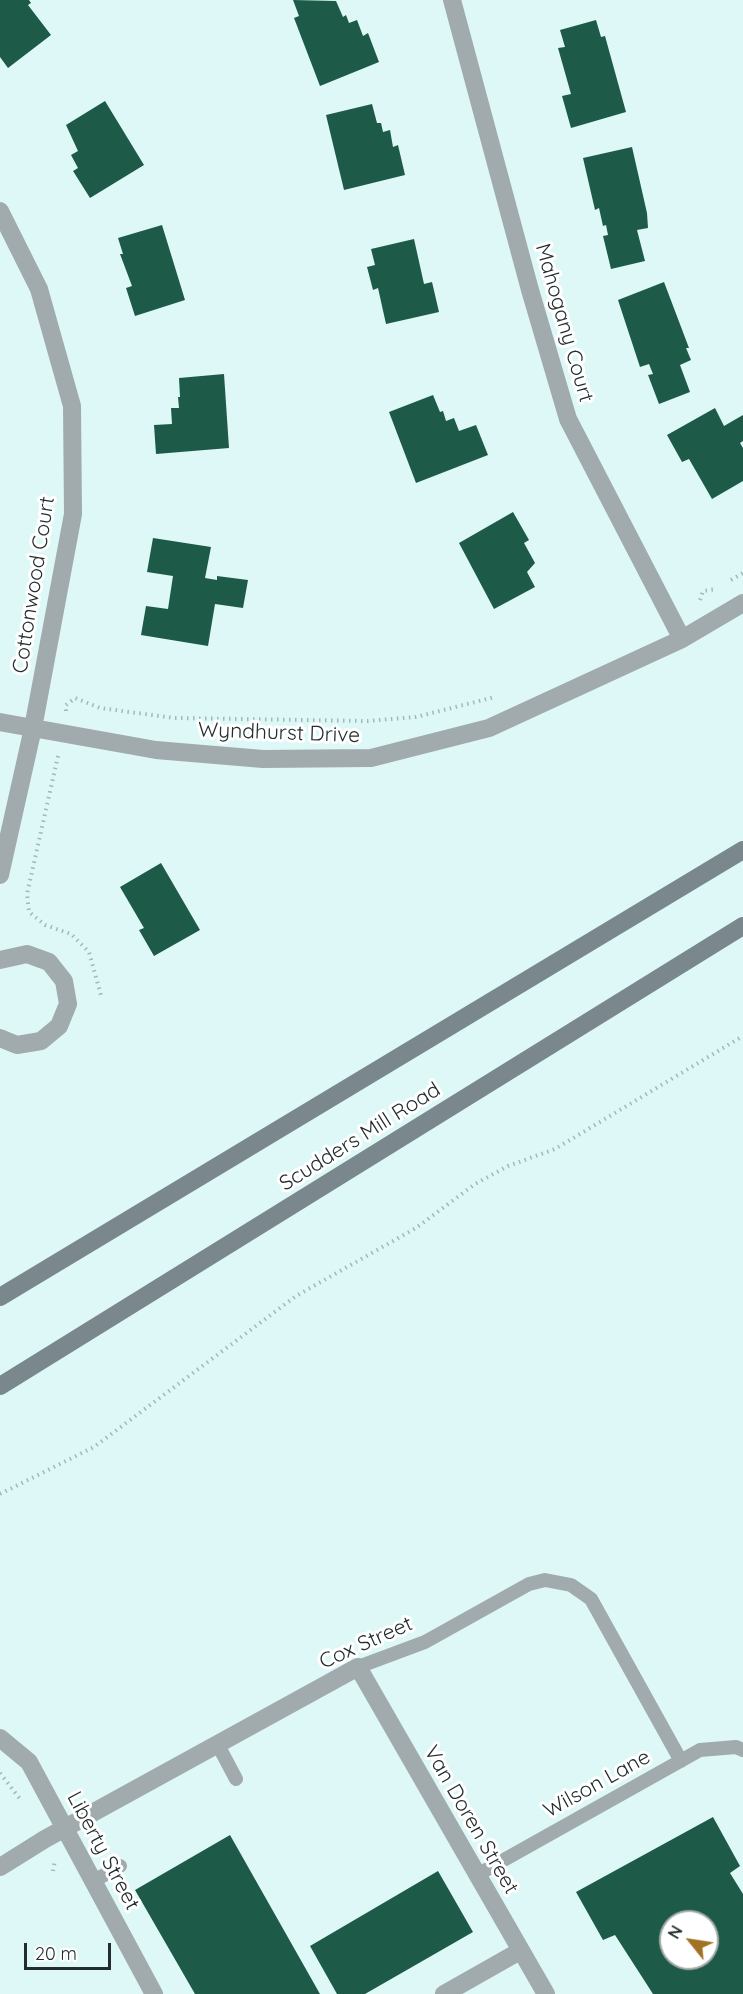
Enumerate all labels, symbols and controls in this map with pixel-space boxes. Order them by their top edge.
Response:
street label: Mahogany Court [529,241,599,405]
street label: Cottonwood Court [8,495,60,675]
street label: Wyndhurst Drive [197,718,361,748]
street label: Scudders Mill Road [275,1077,445,1197]
street label: Cox Street [315,1611,417,1675]
street label: Van Doren Street [418,1741,524,1899]
street label: Wilson Lane [539,1744,655,1824]
street label: Liberty Street [61,1787,145,1915]
north arrow [659,1910,719,1970]
text: N [664,1922,687,1942]
scale bar [27,1931,114,1969]
text: 20 m [35,1942,77,1965]

